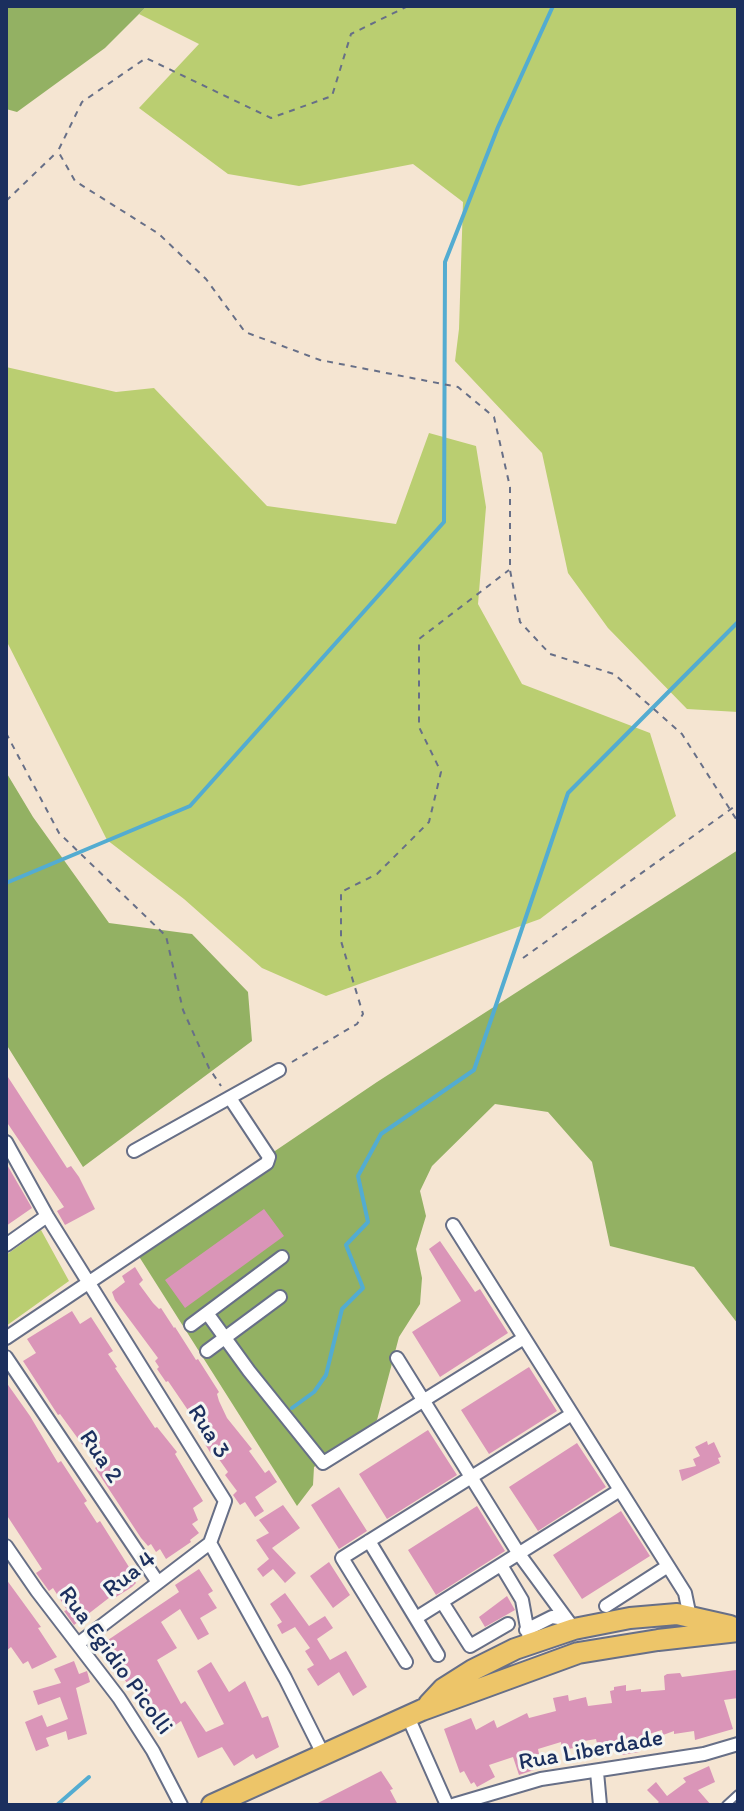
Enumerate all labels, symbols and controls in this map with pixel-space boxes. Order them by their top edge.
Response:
street label: Rua 3 [180,1400,236,1464]
street label: Rua 2 [72,1425,128,1489]
street label: Rua 4 [98,1545,162,1605]
street label: Rua Egidio Picolli [52,1581,178,1741]
street label: Rua Liberdade [516,1724,666,1778]

